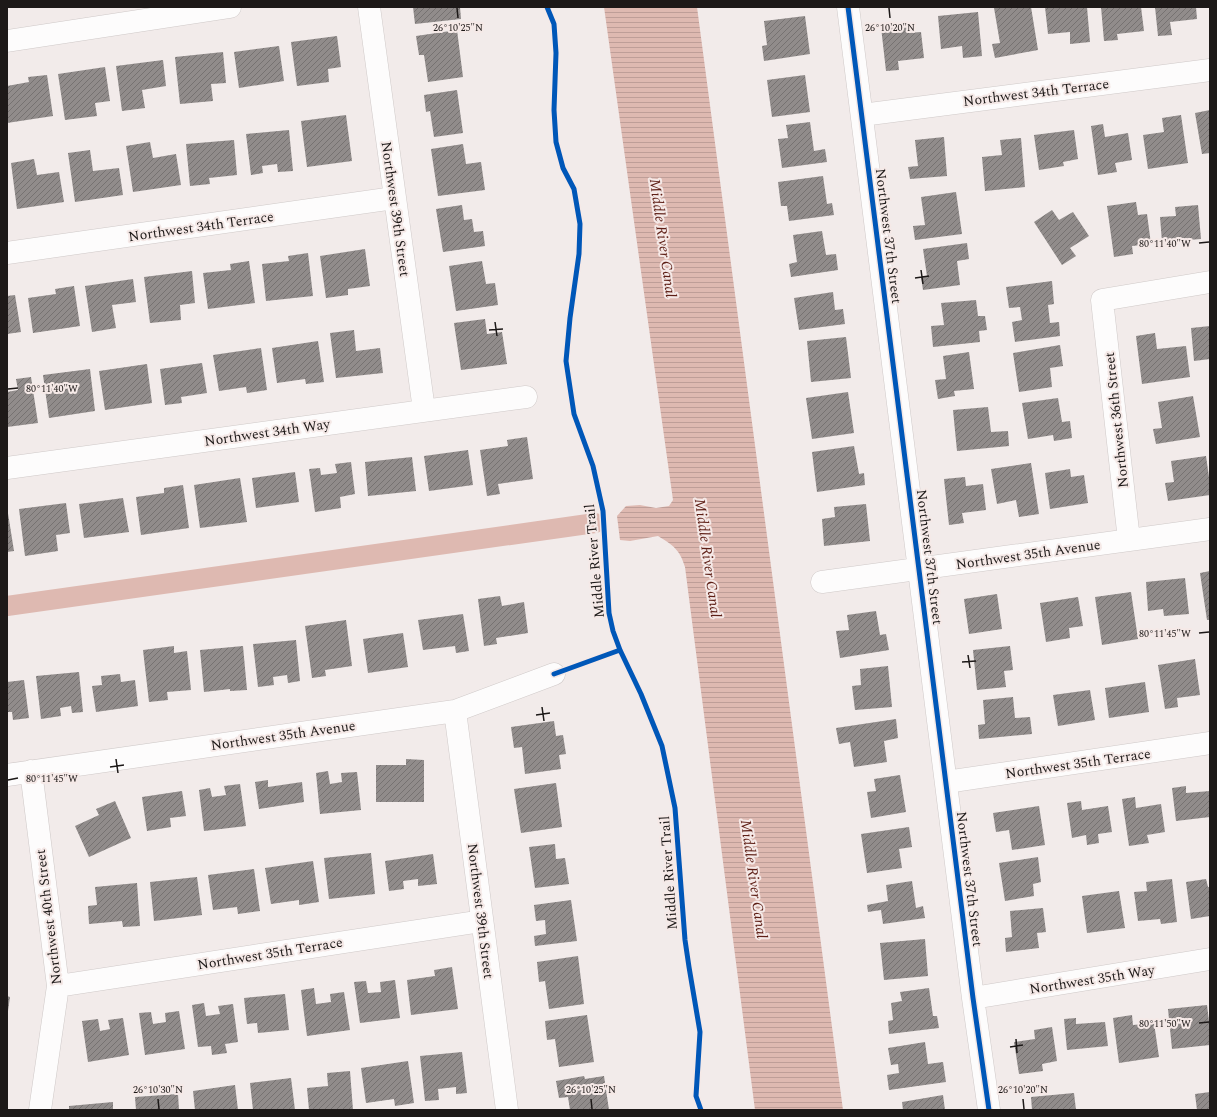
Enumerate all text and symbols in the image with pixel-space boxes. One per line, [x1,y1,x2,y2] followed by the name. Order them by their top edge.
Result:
[433,20,483,36] text: 26°10'25"N
[865,20,915,36] text: 26°10'20"N
[962,73,1110,112] street label: Northwest 34th Terrace
[376,140,415,278] street label: Northwest 39th Street
[870,167,907,305] street label: Northwest 37th Street
[643,177,682,299] water label: Middle River Canal
[127,206,275,247] street label: Northwest 34th Terrace
[1139,236,1191,252] text: 80°11'40"W
[1099,351,1134,489] street label: Northwest 36th Street
[26,381,78,397] text: 80°11'40"W
[203,413,332,452] street label: Northwest 34th Way
[911,488,948,626] street label: Northwest 37th Street
[688,497,727,619] water label: Middle River Canal
[579,503,610,619] street label: Middle River Trail
[954,534,1102,575] street label: Northwest 35th Avenue
[1139,626,1191,642] text: 80°11'45"W
[209,715,357,756] street label: Northwest 35th Avenue
[1004,743,1152,784] street label: Northwest 35th Terrace
[26,771,78,787] text: 80°11'45"W
[951,810,988,948] street label: Northwest 37th Street
[654,815,683,931] street label: Middle River Trail
[734,818,773,940] water label: Middle River Canal
[462,842,499,980] street label: Northwest 39th Street
[30,848,67,986] street label: Northwest 40th Street
[196,932,344,975] street label: Northwest 35th Terrace
[1028,959,1157,1000] street label: Northwest 35th Way
[1139,1016,1191,1032] text: 80°11'50"W
[133,1082,183,1098] text: 26°10'30"N
[566,1082,616,1098] text: 26°10'25"N
[998,1082,1048,1098] text: 26°10'20"N

